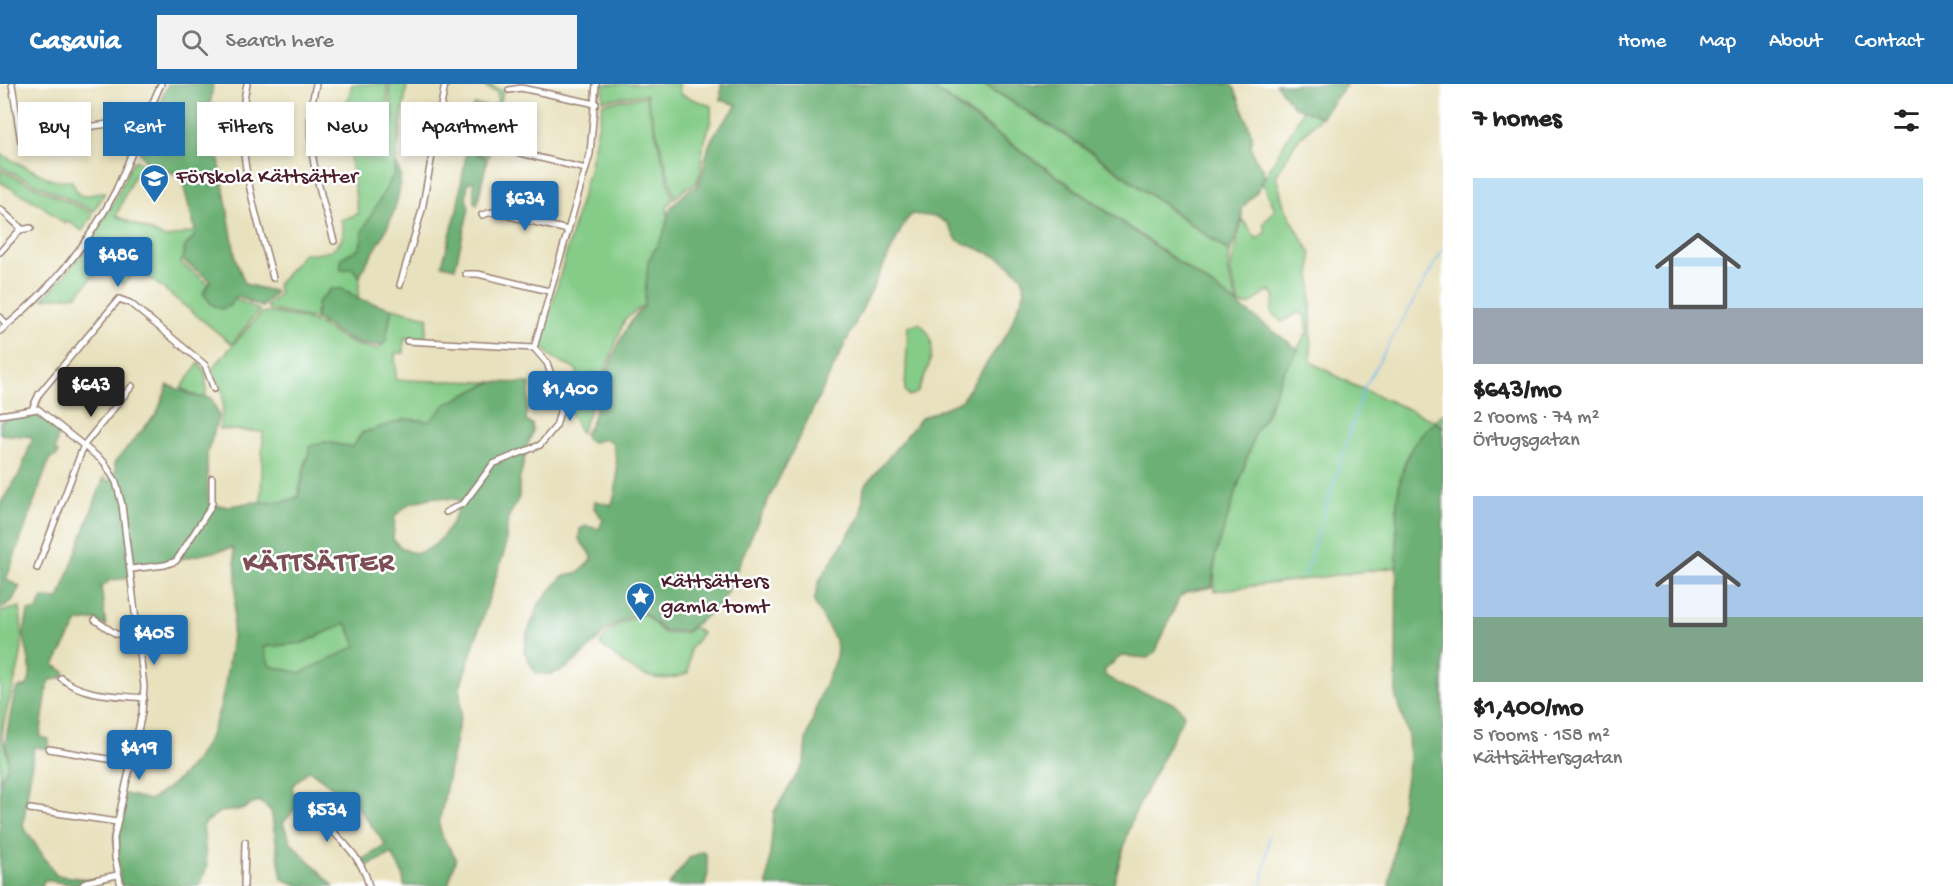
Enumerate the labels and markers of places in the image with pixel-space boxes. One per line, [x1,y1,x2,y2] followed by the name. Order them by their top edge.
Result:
[139,162,171,204] school or university icon: Förskola Kättsätter
[175,165,360,191] place label: Förskola Kättsätter
[489,181,561,232] pin: $634
[82,237,154,288] pin: $486
[55,367,127,418] pin: $643
[521,371,619,422] pin: $1,400
[661,570,771,621] place label: Kättsätters gamla tomt
[624,580,656,622] place icon: Kättsätters gamla tomt
[118,615,190,666] pin: $405
[103,730,175,781] pin: $419
[291,792,363,843] pin: $534

